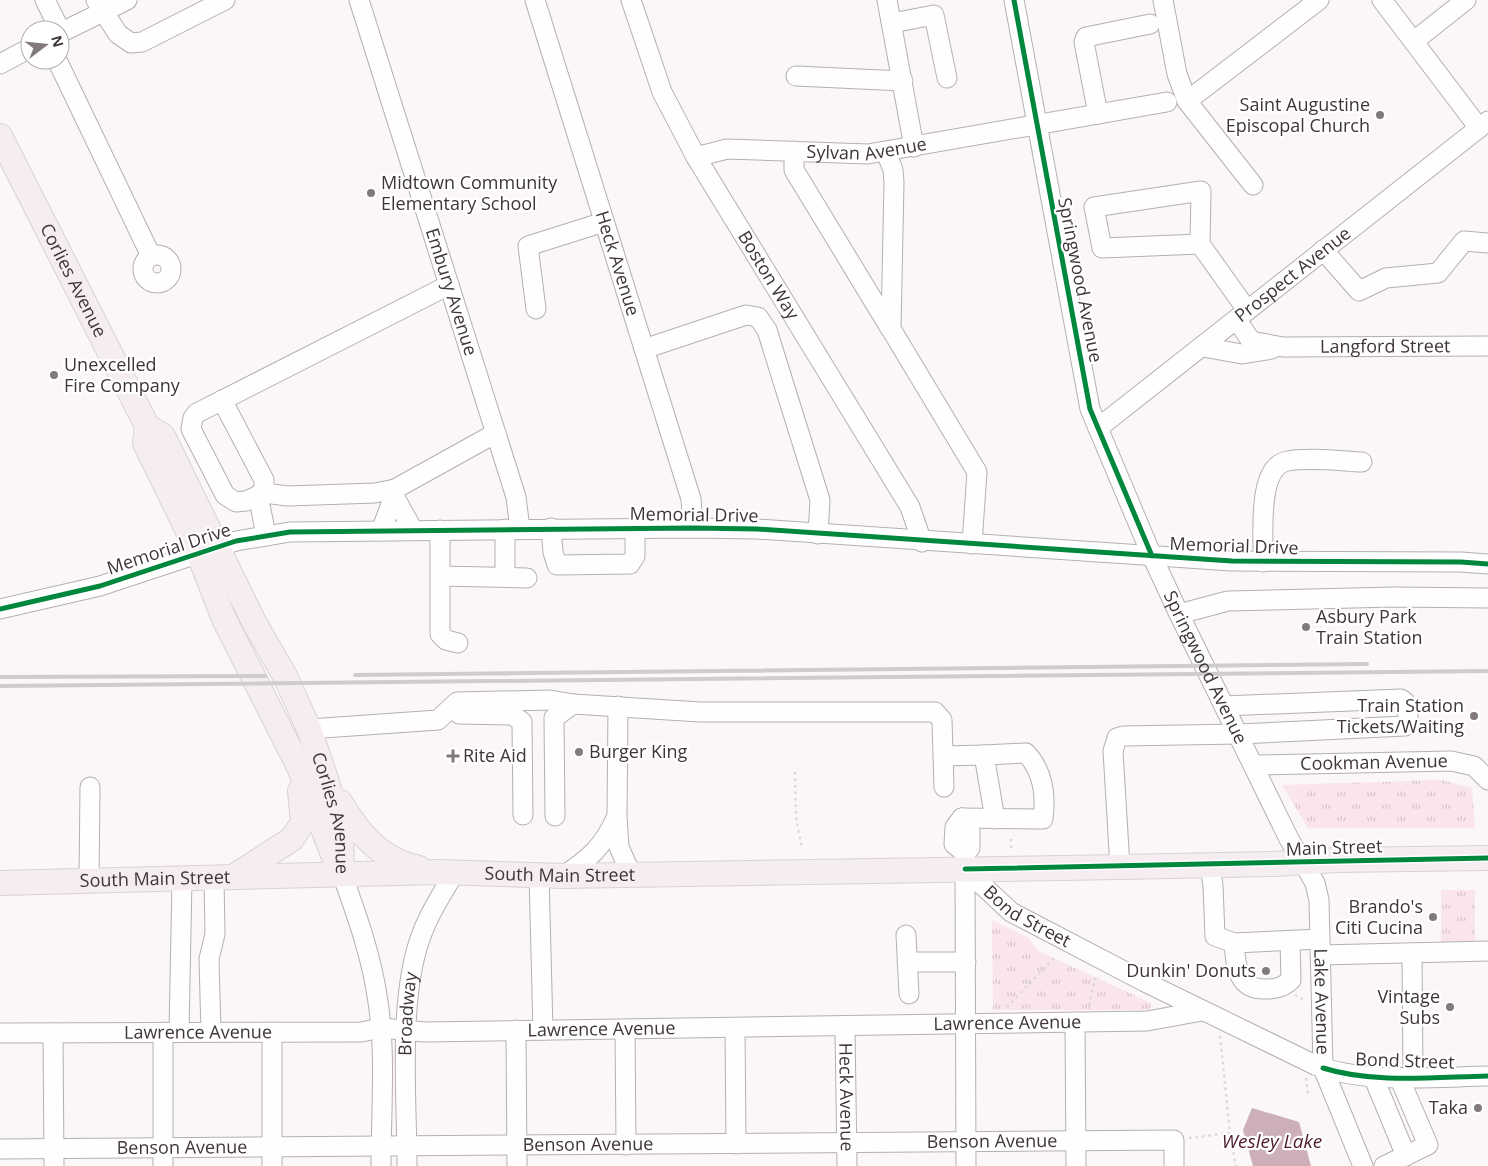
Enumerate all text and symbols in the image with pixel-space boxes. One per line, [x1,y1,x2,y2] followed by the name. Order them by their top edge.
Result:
[20,20,70,70] north arrow
[47,33,69,49] text: N
[1226,92,1370,137] place label: Saint Augustine Episcopal Church
[1374,109,1386,121] marker: Saint Augustine Episcopal Church
[806,131,928,165] street label: Sylvan Avenue
[381,170,558,215] place label: Midtown Community Elementary School
[365,187,377,199] marker: Midtown Community Elementary School
[1053,195,1109,364] street label: Springwood Avenue
[591,208,646,319] street label: Heck Avenue
[35,219,113,341] street label: Corlies Avenue
[1229,221,1355,327] street label: Prospect Avenue
[421,225,484,358] street label: Embury Avenue
[733,226,806,324] street label: Boston Way
[1320,333,1451,358] street label: Langford Street
[64,352,181,397] place label: Unexcelled Fire Company
[48,369,60,381] marker: Unexcelled Fire Company
[629,501,759,527] street label: Memorial Drive
[104,517,234,579] street label: Memorial Drive
[1169,531,1299,559] street label: Memorial Drive
[1159,586,1254,748] street label: Springwood Avenue
[1316,604,1423,649] place label: Asbury Park Train Station
[1300,621,1312,633] marker: Asbury Park Train Station
[1337,693,1464,738] place label: Train Station Tickets/Waiting
[1468,710,1480,722] marker: Train Station Tickets/Waiting
[589,739,688,763] place label: Burger King
[463,743,527,767] place label: Rite Aid
[573,746,585,758] marker: Burger King
[1300,748,1448,775] street label: Cookman Avenue
[307,749,355,874] street label: Corlies Avenue
[447,750,459,762] marker: Rite Aid
[1285,833,1383,861] street label: Main Street
[484,861,635,887] street label: South Main Street
[79,864,231,892] street label: South Main Street
[979,879,1075,952] street label: Bond Street
[1335,894,1423,939] place label: Brando's Citi Cucina
[1427,911,1439,923] marker: Brando's Citi Cucina
[1309,948,1336,1055] street label: Lake Avenue
[1126,958,1256,982] place label: Dunkin' Donuts
[1260,965,1272,977] marker: Dunkin' Donuts
[392,969,422,1056] street label: Broadway
[1377,984,1440,1029] place label: Vintage Subs
[1444,1001,1456,1013] marker: Vintage Subs
[933,1009,1082,1035] street label: Lawrence Avenue
[527,1015,676,1041] street label: Lawrence Avenue
[124,1019,272,1044] street label: Lawrence Avenue
[834,1042,860,1152] street label: Heck Avenue
[1355,1046,1455,1074] street label: Bond Street
[1429,1095,1468,1119] place label: Taka
[1472,1102,1484,1114] marker: Taka
[927,1128,1057,1153] street label: Benson Avenue
[1222,1128,1322,1154] water label: Wesley Lake
[523,1131,653,1156] street label: Benson Avenue
[117,1134,247,1159] street label: Benson Avenue

